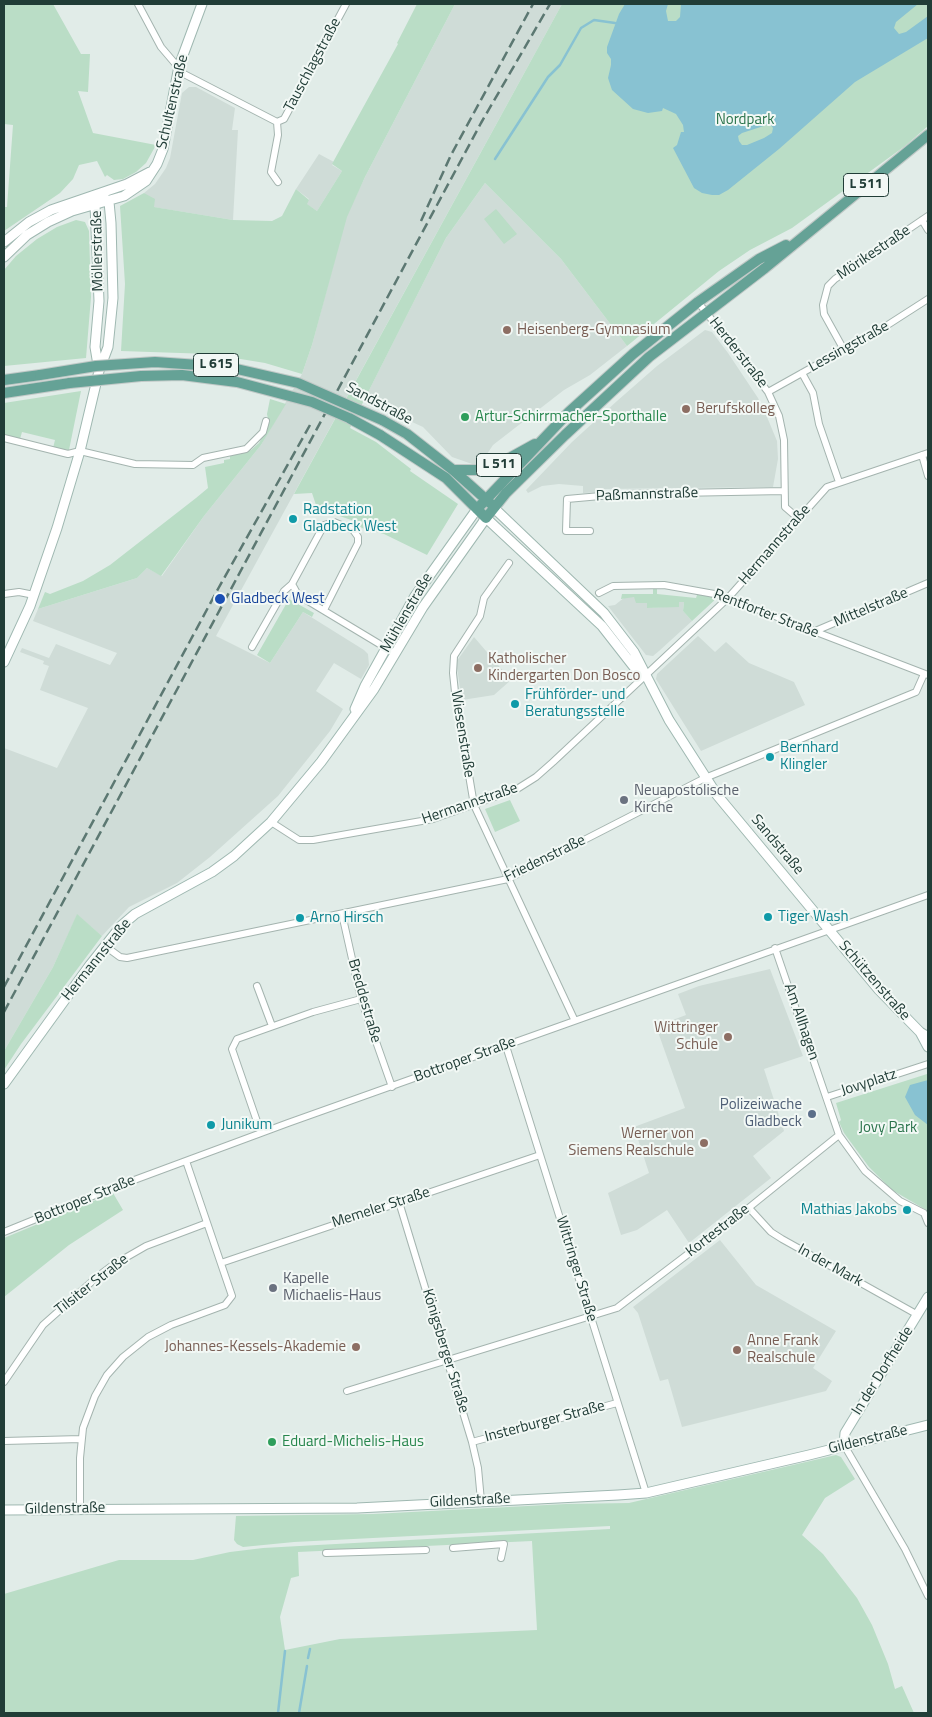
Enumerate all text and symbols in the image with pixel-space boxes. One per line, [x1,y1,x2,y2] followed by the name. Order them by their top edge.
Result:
[281,15,345,115] street label: Tauschlagstraße
[153,53,193,151] street label: Schultenstraße
[716,111,774,129] park label: Nordpark
[844,174,888,196] road number: L 511
[88,210,108,292] street label: Möllerstraße
[834,222,914,284] street label: Mörikestraße
[705,314,771,392] street label: Herderstraße
[806,318,892,376] street label: Lessingstraße
[517,321,670,339] place label: Heisenberg-Gymnasium
[501,324,513,336] marker: Heisenberg-Gymnasium
[194,354,238,376] road number: L 615
[343,379,415,429] street label: Sandstraße
[696,400,775,418] place label: Berufskolleg
[680,403,692,415] marker: Berufskolleg
[475,408,667,426] place label: Artur-Schirrmacher-Sporthalle
[459,411,471,423] marker: Artur-Schirrmacher-Sporthalle
[476,454,522,476] road number: L 511
[596,484,698,506] street label: Paßmannstraße
[303,501,396,536] place label: Radstation Gladbeck West
[735,501,815,589] street label: Hermannstraße
[287,513,299,525] marker: Radstation Gladbeck West
[377,570,437,656] street label: Mühlenstraße
[831,584,911,632] street label: Mittelstraße
[711,586,821,642] street label: Rentforter Straße
[231,590,324,608] place label: Gladbeck West
[213,592,227,606] marker: Gladbeck West
[488,650,641,685] place label: Katholischer Kindergarten Don Bosco
[472,662,484,674] marker: Katholischer Kindergarten Don Bosco
[525,686,625,721] place label: Frühförder- und Beratungsstelle
[446,689,478,779] street label: Wiesenstraße
[509,698,521,710] marker: Frühförder- und Beratungsstelle
[780,739,839,774] place label: Bernhard Klingler
[764,751,776,763] marker: Bernhard Klingler
[420,779,520,829] street label: Hermannstraße
[634,782,739,817] place label: Neuapostolische Kirche
[618,794,630,806] marker: Neuapostolische Kirche
[747,811,807,879] street label: Sandstraße
[501,832,589,886] street label: Friedenstraße
[778,908,849,926] place label: Tiger Wash
[310,909,384,927] place label: Arno Hirsch
[762,911,774,923] marker: Tiger Wash
[294,912,306,924] marker: Arno Hirsch
[59,915,135,1005] street label: Hermannstraße
[835,938,913,1024] street label: Schützenstraße
[343,957,385,1045] street label: Breddestraße
[780,981,822,1063] street label: Am Allhagen
[654,1019,718,1054] place label: Wittringer Schule
[722,1031,734,1043] marker: Wittringer Schule
[412,1033,518,1087] street label: Bottroper Straße
[839,1066,899,1100] street label: Jovyplatz
[720,1096,802,1131] place label: Polizeiwache Gladbeck
[806,1108,818,1120] marker: Polizeiwache Gladbeck
[221,1116,272,1134] place label: Junikum
[205,1119,217,1131] marker: Junikum
[859,1119,917,1137] park label: Jovy Park
[568,1125,694,1160] place label: Werner von Siemens Realschule
[698,1137,710,1149] marker: Werner von Siemens Realschule
[32,1172,138,1228] street label: Bottroper Straße
[330,1184,432,1232] street label: Memeler Straße
[683,1201,753,1261] street label: Kortestraße
[801,1201,897,1219] place label: Mathias Jakobs
[901,1204,913,1216] marker: Mathias Jakobs
[551,1214,601,1324] street label: Wittringer Straße
[794,1241,866,1291] street label: In der Mark
[52,1251,132,1319] street label: Tilsiter Straße
[283,1270,381,1305] place label: Kapelle Michaelis-Haus
[267,1282,279,1294] marker: Kapelle Michaelis-Haus
[418,1287,472,1415] street label: Königsberger Straße
[849,1323,917,1419] street label: In der Dorfheide
[747,1332,818,1367] place label: Anne Frank Realschule
[165,1338,346,1356] place label: Johannes-Kessels-Akademie
[350,1341,362,1353] marker: Johannes-Kessels-Akademie
[731,1344,743,1356] marker: Anne Frank Realschule
[483,1397,607,1447] street label: Insterburger Straße
[827,1422,909,1458] street label: Gildenstraße
[282,1433,424,1451] place label: Eduard-Michelis-Haus
[266,1436,278,1448] marker: Eduard-Michelis-Haus
[429,1490,511,1512] street label: Gildenstraße
[25,1499,105,1519] street label: Gildenstraße

